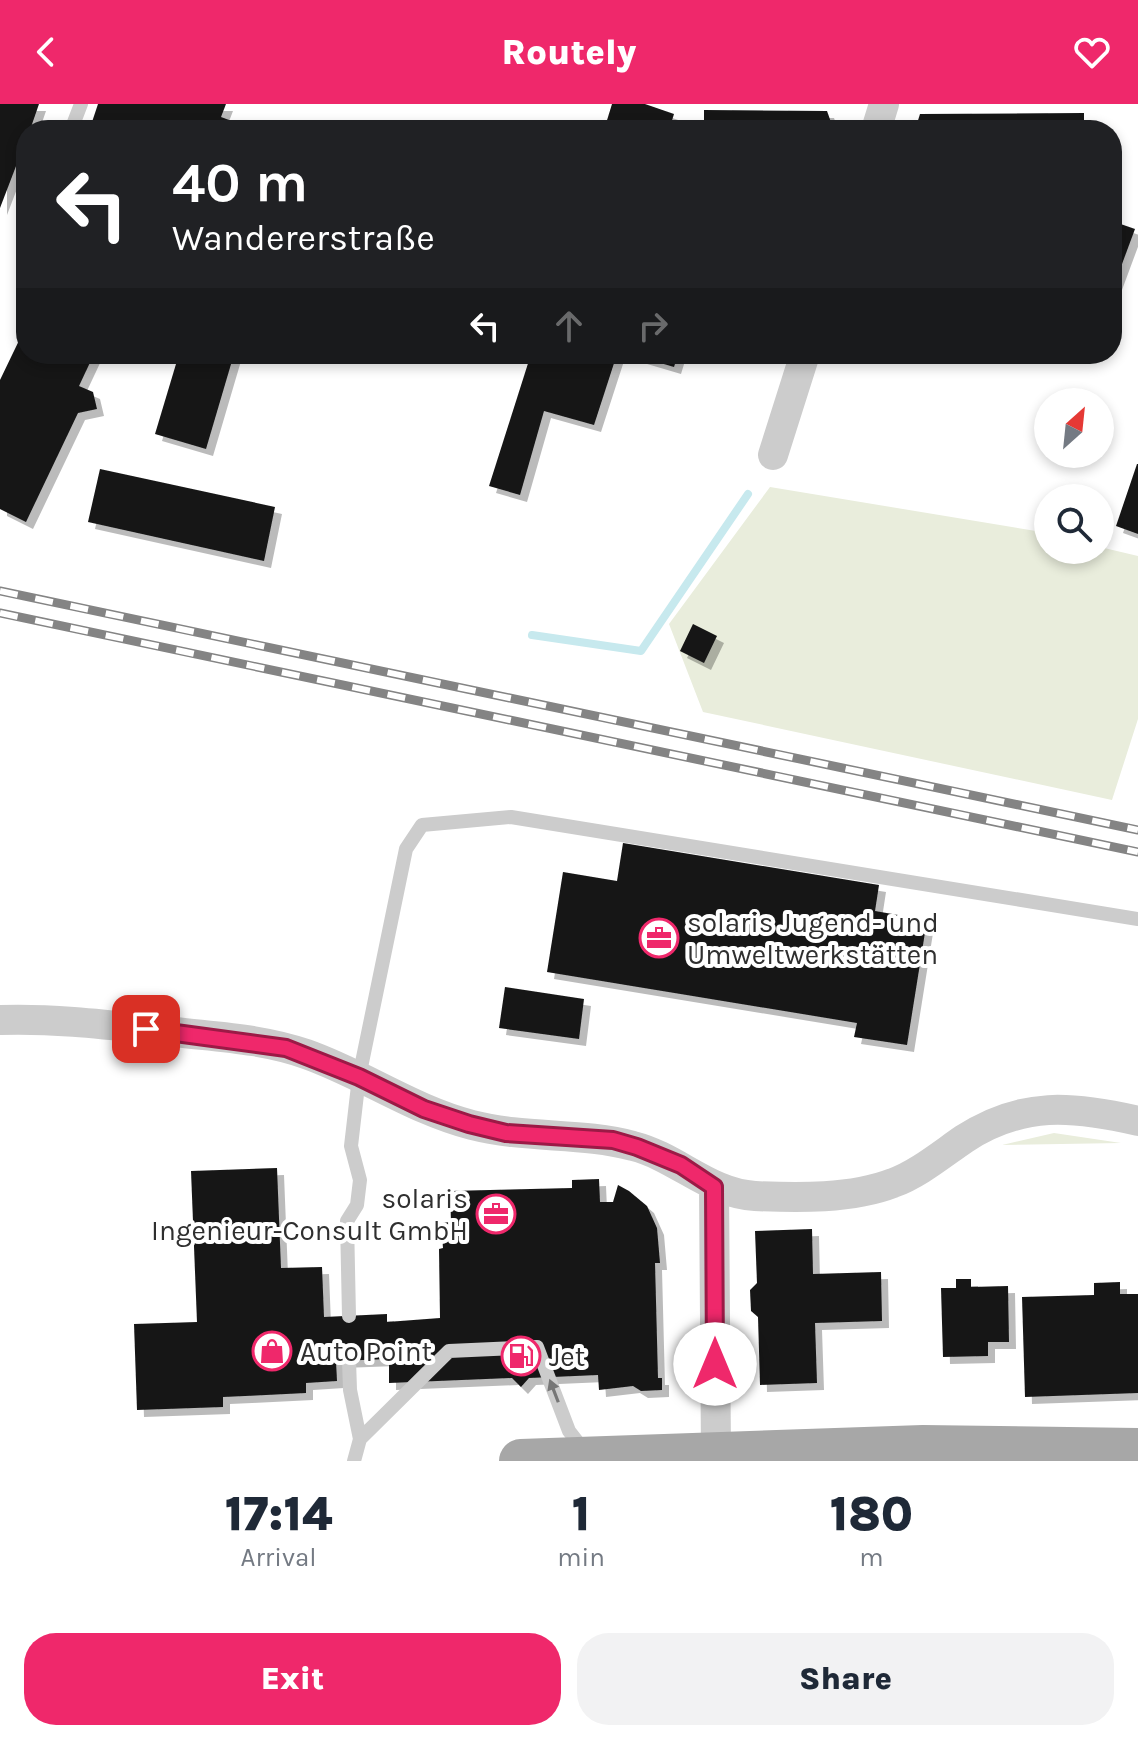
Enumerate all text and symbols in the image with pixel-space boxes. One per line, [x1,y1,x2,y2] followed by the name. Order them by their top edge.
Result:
[24,30,68,74] icon: back
[1070,30,1114,74] icon: heart
[502,31,636,73] text: Routely
[172,150,308,215] text: 40 m
[40,152,144,256] icon: left
[172,217,435,259] text: Wandererstraße
[463,304,507,348] icon: left
[547,304,591,348] icon: ahead
[631,304,675,348] icon: right
[1034,388,1114,468] north arrow
[1034,388,1114,564] map controls
[1034,484,1114,564] button: search
[687,906,939,971] place label: solaris Jugend- und Umweltwerkstätten
[638,917,680,959] office icon: solaris Jugend- und Umweltwerkstätten
[112,995,180,1063] pin
[124,1007,168,1051] icon: arrive
[151,1182,468,1247] place label: solaris Ingenieur-Consult GmbH
[475,1193,517,1235] office icon: solaris Ingenieur-Consult GmbH
[673,1322,757,1406] position arrow
[251,1330,293,1372] shop icon: Auto Point
[300,1335,432,1368] place label: Auto Point
[500,1335,542,1377] fuel station icon: Jet
[549,1340,585,1373] place label: Jet
[547,1379,559,1403] one-way arrow
[225,1486,332,1542] text: 17:14
[572,1486,590,1542] text: 1
[830,1486,913,1542] text: 180
[240,1542,317,1573] text: Arrival
[557,1542,605,1573] text: min
[859,1542,884,1573] text: m
[24,1633,561,1725] button: Exit
[577,1633,1114,1725] button: Share

